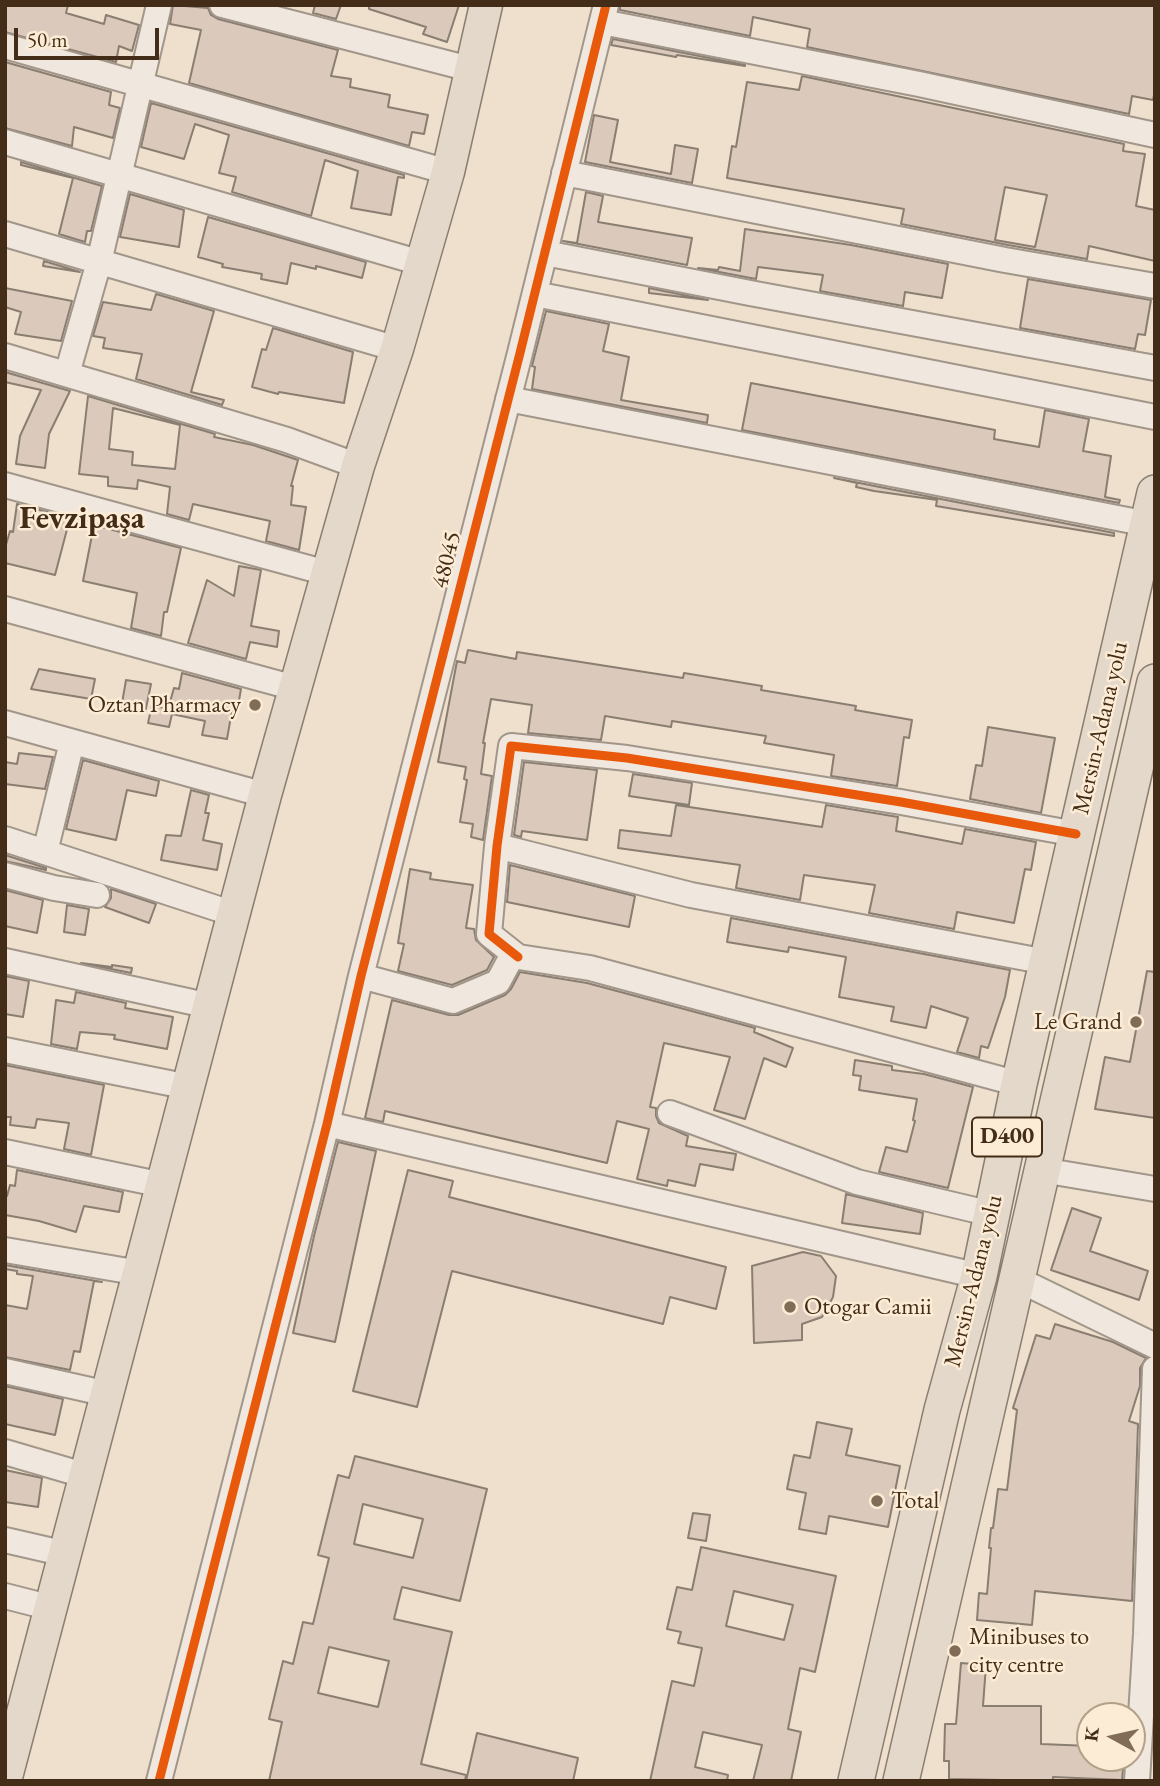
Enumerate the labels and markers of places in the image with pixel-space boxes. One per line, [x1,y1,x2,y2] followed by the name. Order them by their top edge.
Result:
[88,691,241,719] place label: Oztan Pharmacy
[247,697,263,713] marker: Oztan Pharmacy
[1034,1008,1122,1036] place label: Le Grand
[1128,1014,1144,1030] marker: Le Grand
[804,1293,932,1321] place label: Otogar Camii
[782,1299,798,1315] marker: Otogar Camii
[891,1487,939,1515] place label: Total
[869,1493,885,1509] marker: Total
[969,1623,1089,1679] place label: Minibuses to city centre
[947,1643,963,1659] marker: Minibuses to city centre

